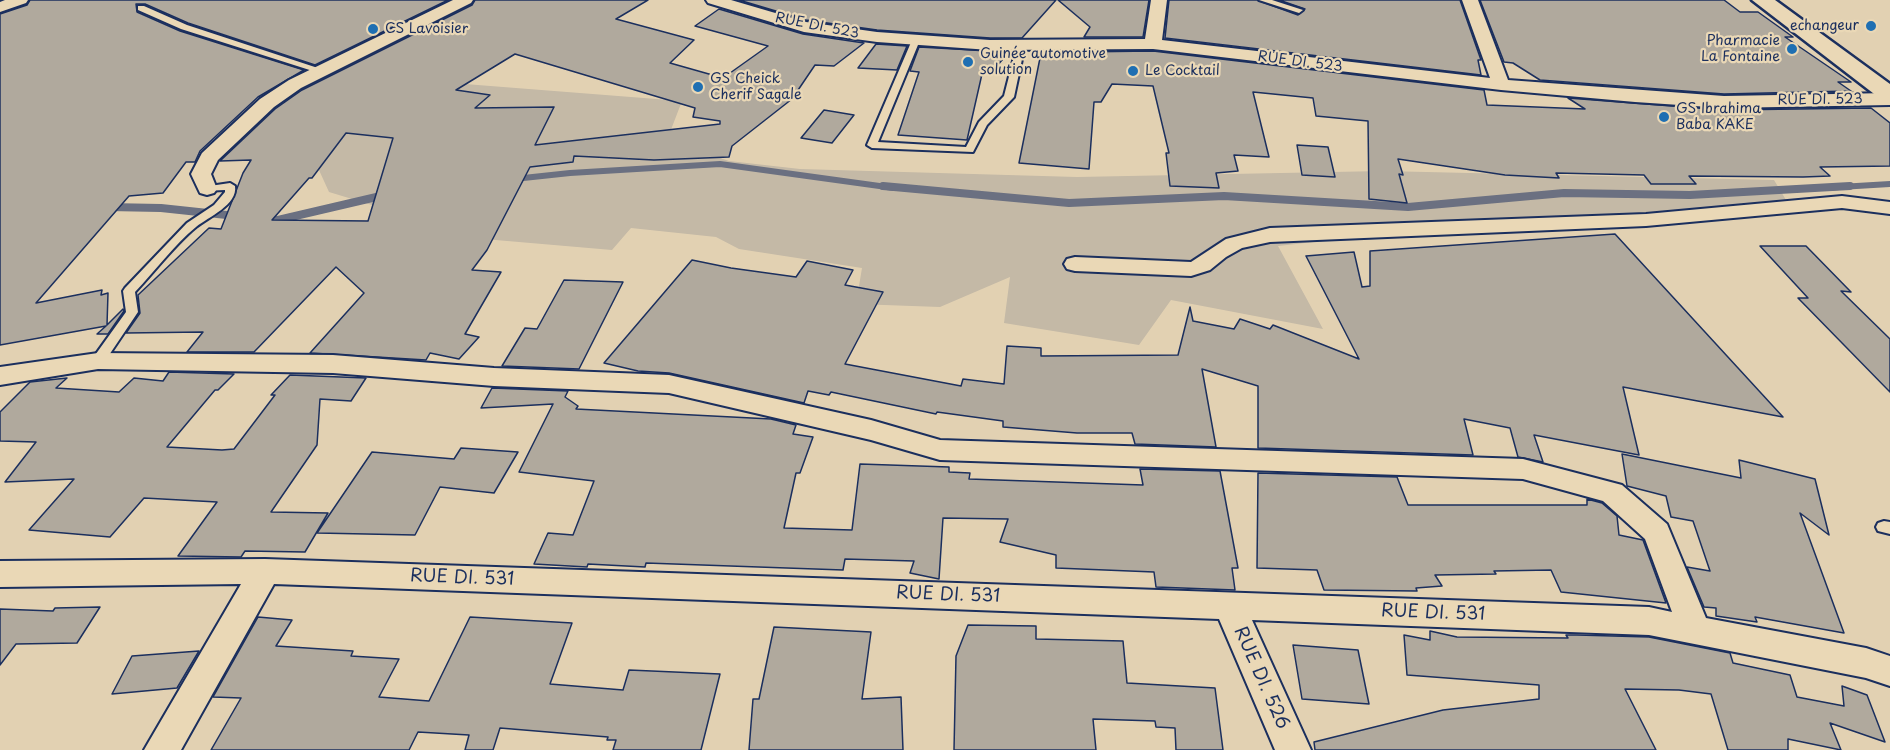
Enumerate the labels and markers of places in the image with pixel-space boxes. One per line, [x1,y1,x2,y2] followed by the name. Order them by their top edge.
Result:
[1790,18,1859,34] place label: echangeur
[1864,19,1878,33] marker: echangeur
[385,21,468,37] place label: CS Lavoisier
[366,22,380,36] marker: CS Lavoisier
[1701,33,1780,66] place label: Pharmacie La Fontaine
[1785,42,1799,56] marker: Pharmacie La Fontaine
[980,46,1106,78] place label: Guinée automotive solution
[961,55,975,69] marker: Guinée automotive solution
[1145,63,1220,79] place label: Le Cocktail
[1126,64,1140,78] marker: Le Cocktail
[710,71,802,104] place label: GS Cheick Cherif Sagale
[691,80,705,94] marker: GS Cheick Cherif Sagale
[1676,101,1761,134] place label: GS Ibrahima Baba KAKE
[1657,110,1671,124] marker: GS Ibrahima Baba KAKE

